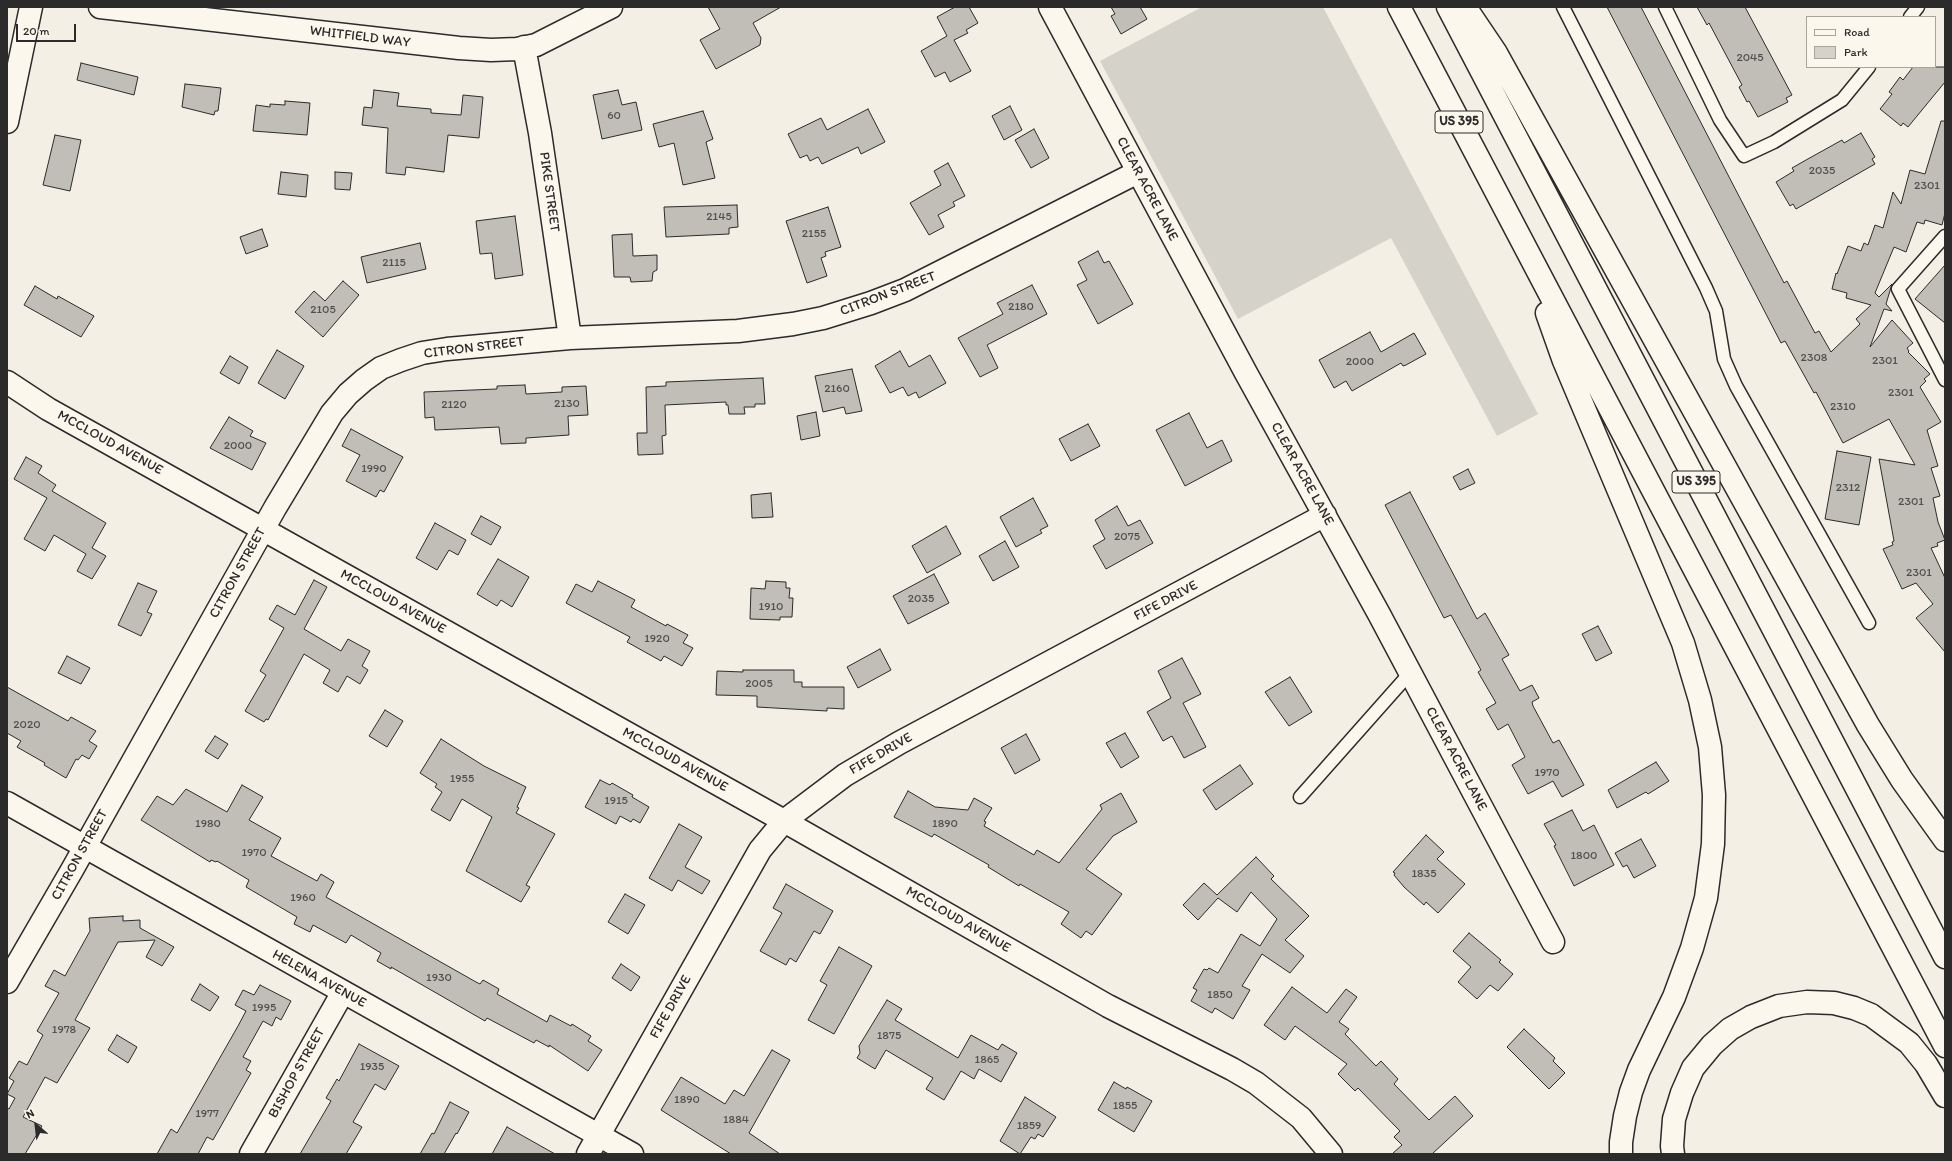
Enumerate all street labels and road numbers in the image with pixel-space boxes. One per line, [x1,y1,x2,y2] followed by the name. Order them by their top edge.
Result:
[309,22,411,52] street label: WHITFIELD WAY
[1435,111,1483,133] road number: US 395
[1113,134,1181,244] street label: CLEAR ACRE LANE
[535,151,563,233] street label: PIKE STREET
[838,268,938,320] street label: CITRON STREET
[423,333,525,363] street label: CITRON STREET
[54,407,166,479] street label: MCCLOUD AVENUE
[1267,419,1337,529] street label: CLEAR ACRE LANE
[1672,471,1720,493] road number: US 395
[206,525,270,621] street label: CITRON STREET
[337,566,449,638] street label: MCCLOUD AVENUE
[1131,577,1201,625] street label: FIFE DRIVE
[1422,704,1490,814] street label: CLEAR ACRE LANE
[619,724,731,796] street label: MCCLOUD AVENUE
[847,729,915,779] street label: FIFE DRIVE
[48,807,112,903] street label: CITRON STREET
[903,883,1013,957] street label: MCCLOUD AVENUE
[269,946,369,1012] street label: HELENA AVENUE
[647,972,695,1042] street label: FIFE DRIVE
[265,1025,329,1121] street label: BISHOP STREET

